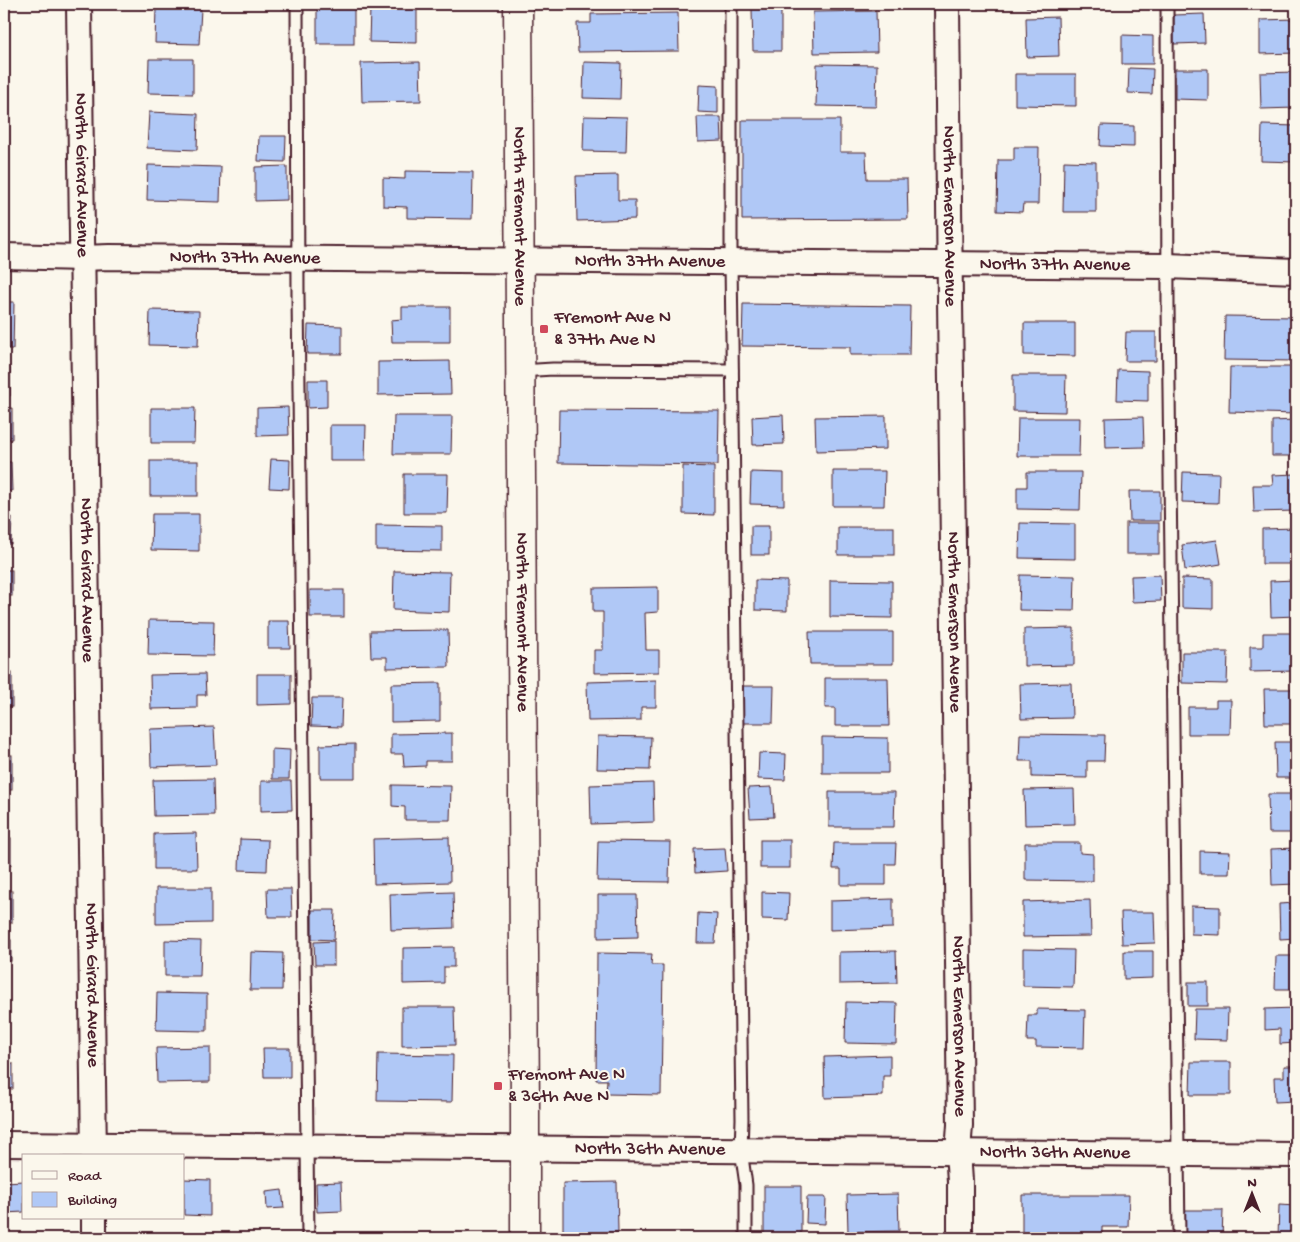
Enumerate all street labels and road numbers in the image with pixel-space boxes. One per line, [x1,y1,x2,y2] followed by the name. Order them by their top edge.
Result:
[69,93,94,258] street label: North Girard Avenue
[937,125,962,307] street label: North Emerson Avenue
[507,126,531,306] street label: North Fremont Avenue
[169,246,321,270] street label: North 37th Avenue
[574,249,726,274] street label: North 37th Avenue
[979,253,1131,277] street label: North 37th Avenue
[74,498,99,663] street label: North Girard Avenue
[941,531,967,713] street label: North Emerson Avenue
[510,532,534,712] street label: North Fremont Avenue
[79,903,104,1067] street label: North Girard Avenue
[946,935,971,1117] street label: North Emerson Avenue
[575,1137,726,1162] street label: North 36th Avenue
[980,1141,1131,1165] street label: North 36th Avenue

